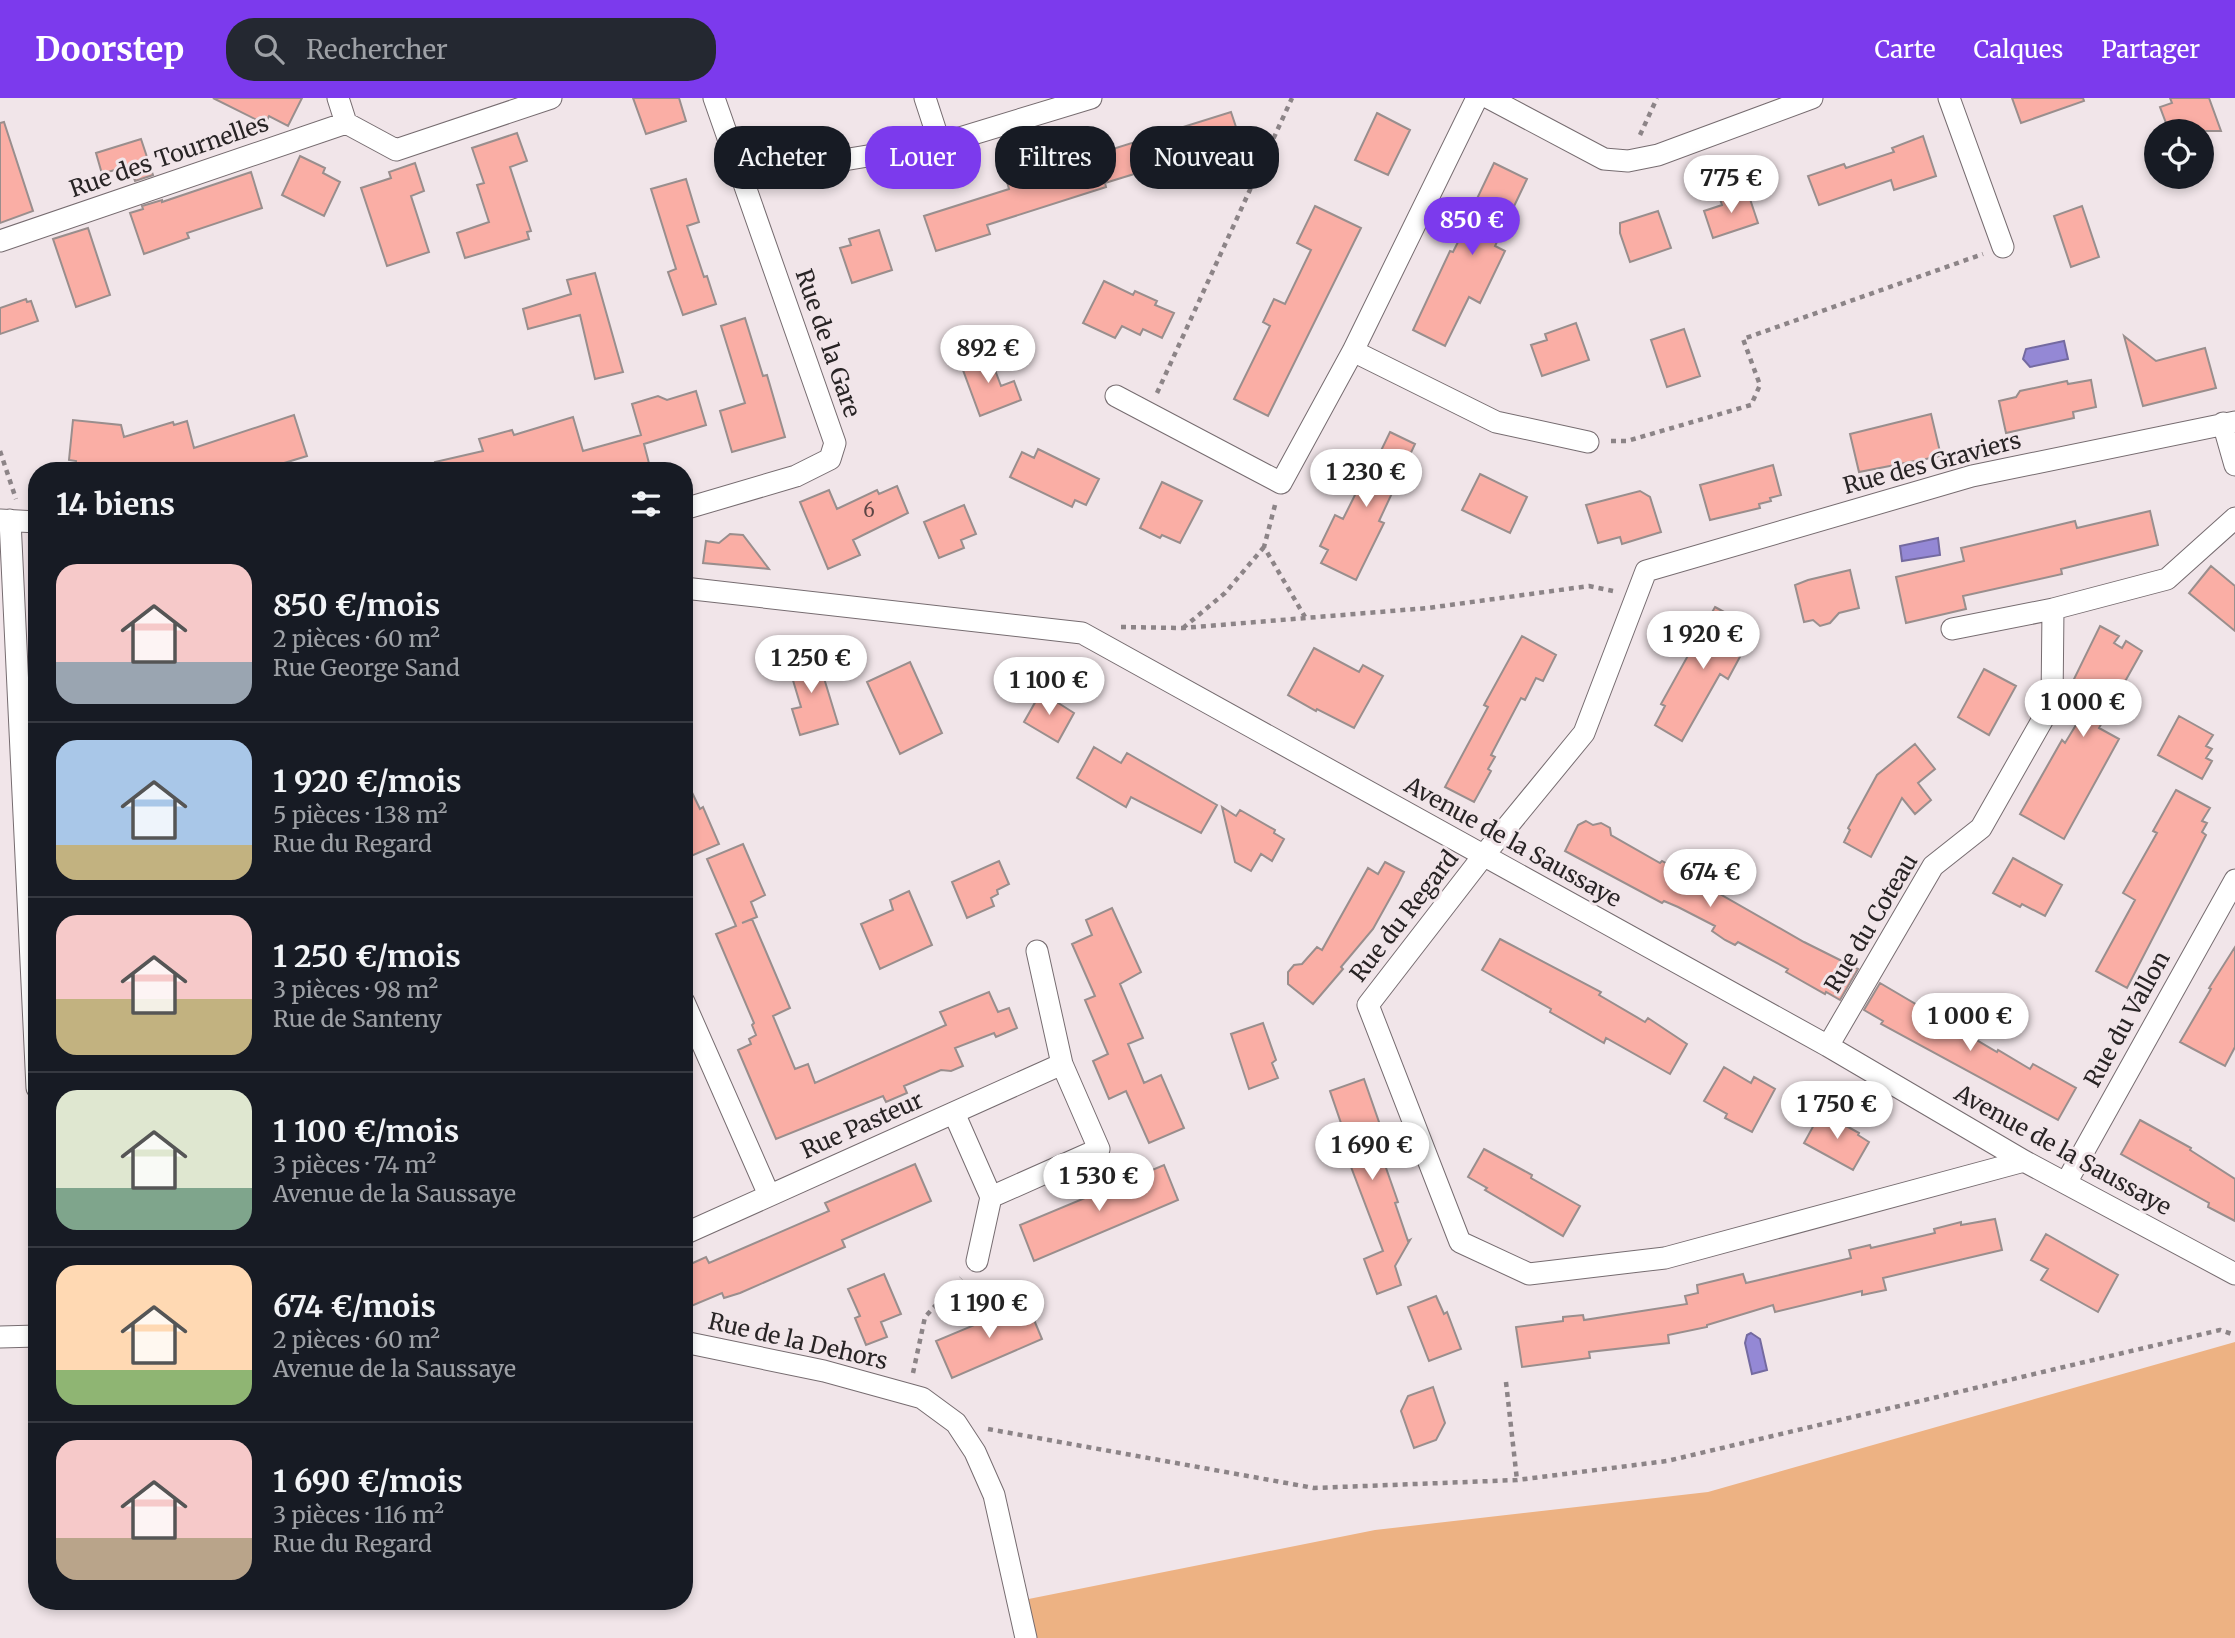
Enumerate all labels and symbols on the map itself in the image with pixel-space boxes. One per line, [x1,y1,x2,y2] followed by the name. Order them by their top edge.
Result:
[65,108,272,203] street label: Rue des Tournelles
[1682,156,1780,215] pin: 775 €
[1423,198,1521,257] pin: 850 €
[790,265,867,421] street label: Rue de la Gare
[939,326,1037,385] pin: 892 €
[1840,425,2024,500] street label: Rue des Graviers
[1301,450,1431,509] pin: 1 230 €
[863,498,875,522] house number: 6
[1638,612,1768,671] pin: 1 920 €
[746,636,876,695] pin: 1 250 €
[984,658,1114,717] pin: 1 100 €
[2018,680,2148,739] pin: 1 000 €
[1399,769,1627,913] street label: Avenue de la Saussaye
[1343,844,1464,987] street label: Rue du Regard
[1818,848,1923,997] street label: Rue du Coteau
[1661,850,1759,909] pin: 674 €
[2077,946,2176,1092] street label: Rue du Vallon
[1905,993,2035,1053] pin: 1 000 €
[1949,1077,2177,1221] street label: Avenue de la Saussaye
[1772,1082,1902,1141] pin: 1 750 €
[796,1085,927,1164] street label: Rue Pasteur
[1307,1122,1437,1182] pin: 1 690 €
[1034,1154,1164,1213] pin: 1 530 €
[924,1280,1054,1340] pin: 1 190 €
[706,1306,891,1375] street label: Rue de la Dehors

